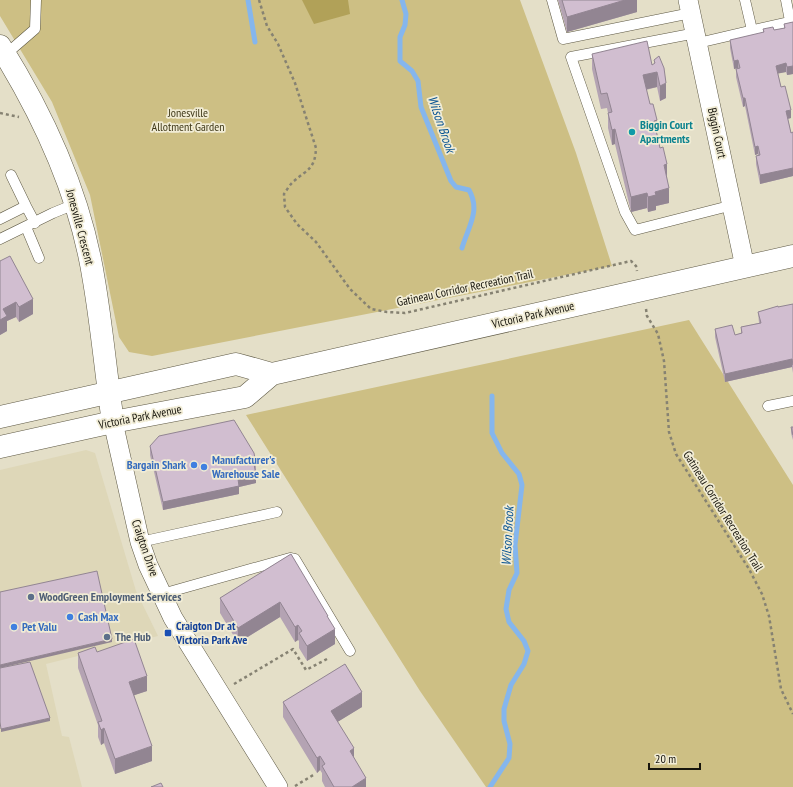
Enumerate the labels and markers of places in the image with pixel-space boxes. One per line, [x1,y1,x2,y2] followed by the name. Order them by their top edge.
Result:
[639,117,693,146] place label: Biggin Court Apartments
[627,127,637,137] marker: Biggin Court Apartments
[211,452,280,481] place label: Manufacturer's Warehouse Sale
[127,457,186,472] place label: Bargain Shark
[189,460,199,470] marker: Bargain Shark
[199,462,209,472] marker: Manufacturer's Warehouse Sale
[38,589,181,604] place label: WoodGreen Employment Services
[26,592,36,602] marker: WoodGreen Employment Services
[78,609,119,624] place label: Cash Max
[65,612,75,622] marker: Cash Max
[175,618,247,647] place label: Craigton Dr at Victoria Park Ave
[22,619,57,634] place label: Pet Valu
[9,622,19,632] marker: Pet Valu
[163,628,173,638] marker: Craigton Dr at Victoria Park Ave
[115,629,151,644] place label: The Hub
[102,632,112,642] marker: The Hub

